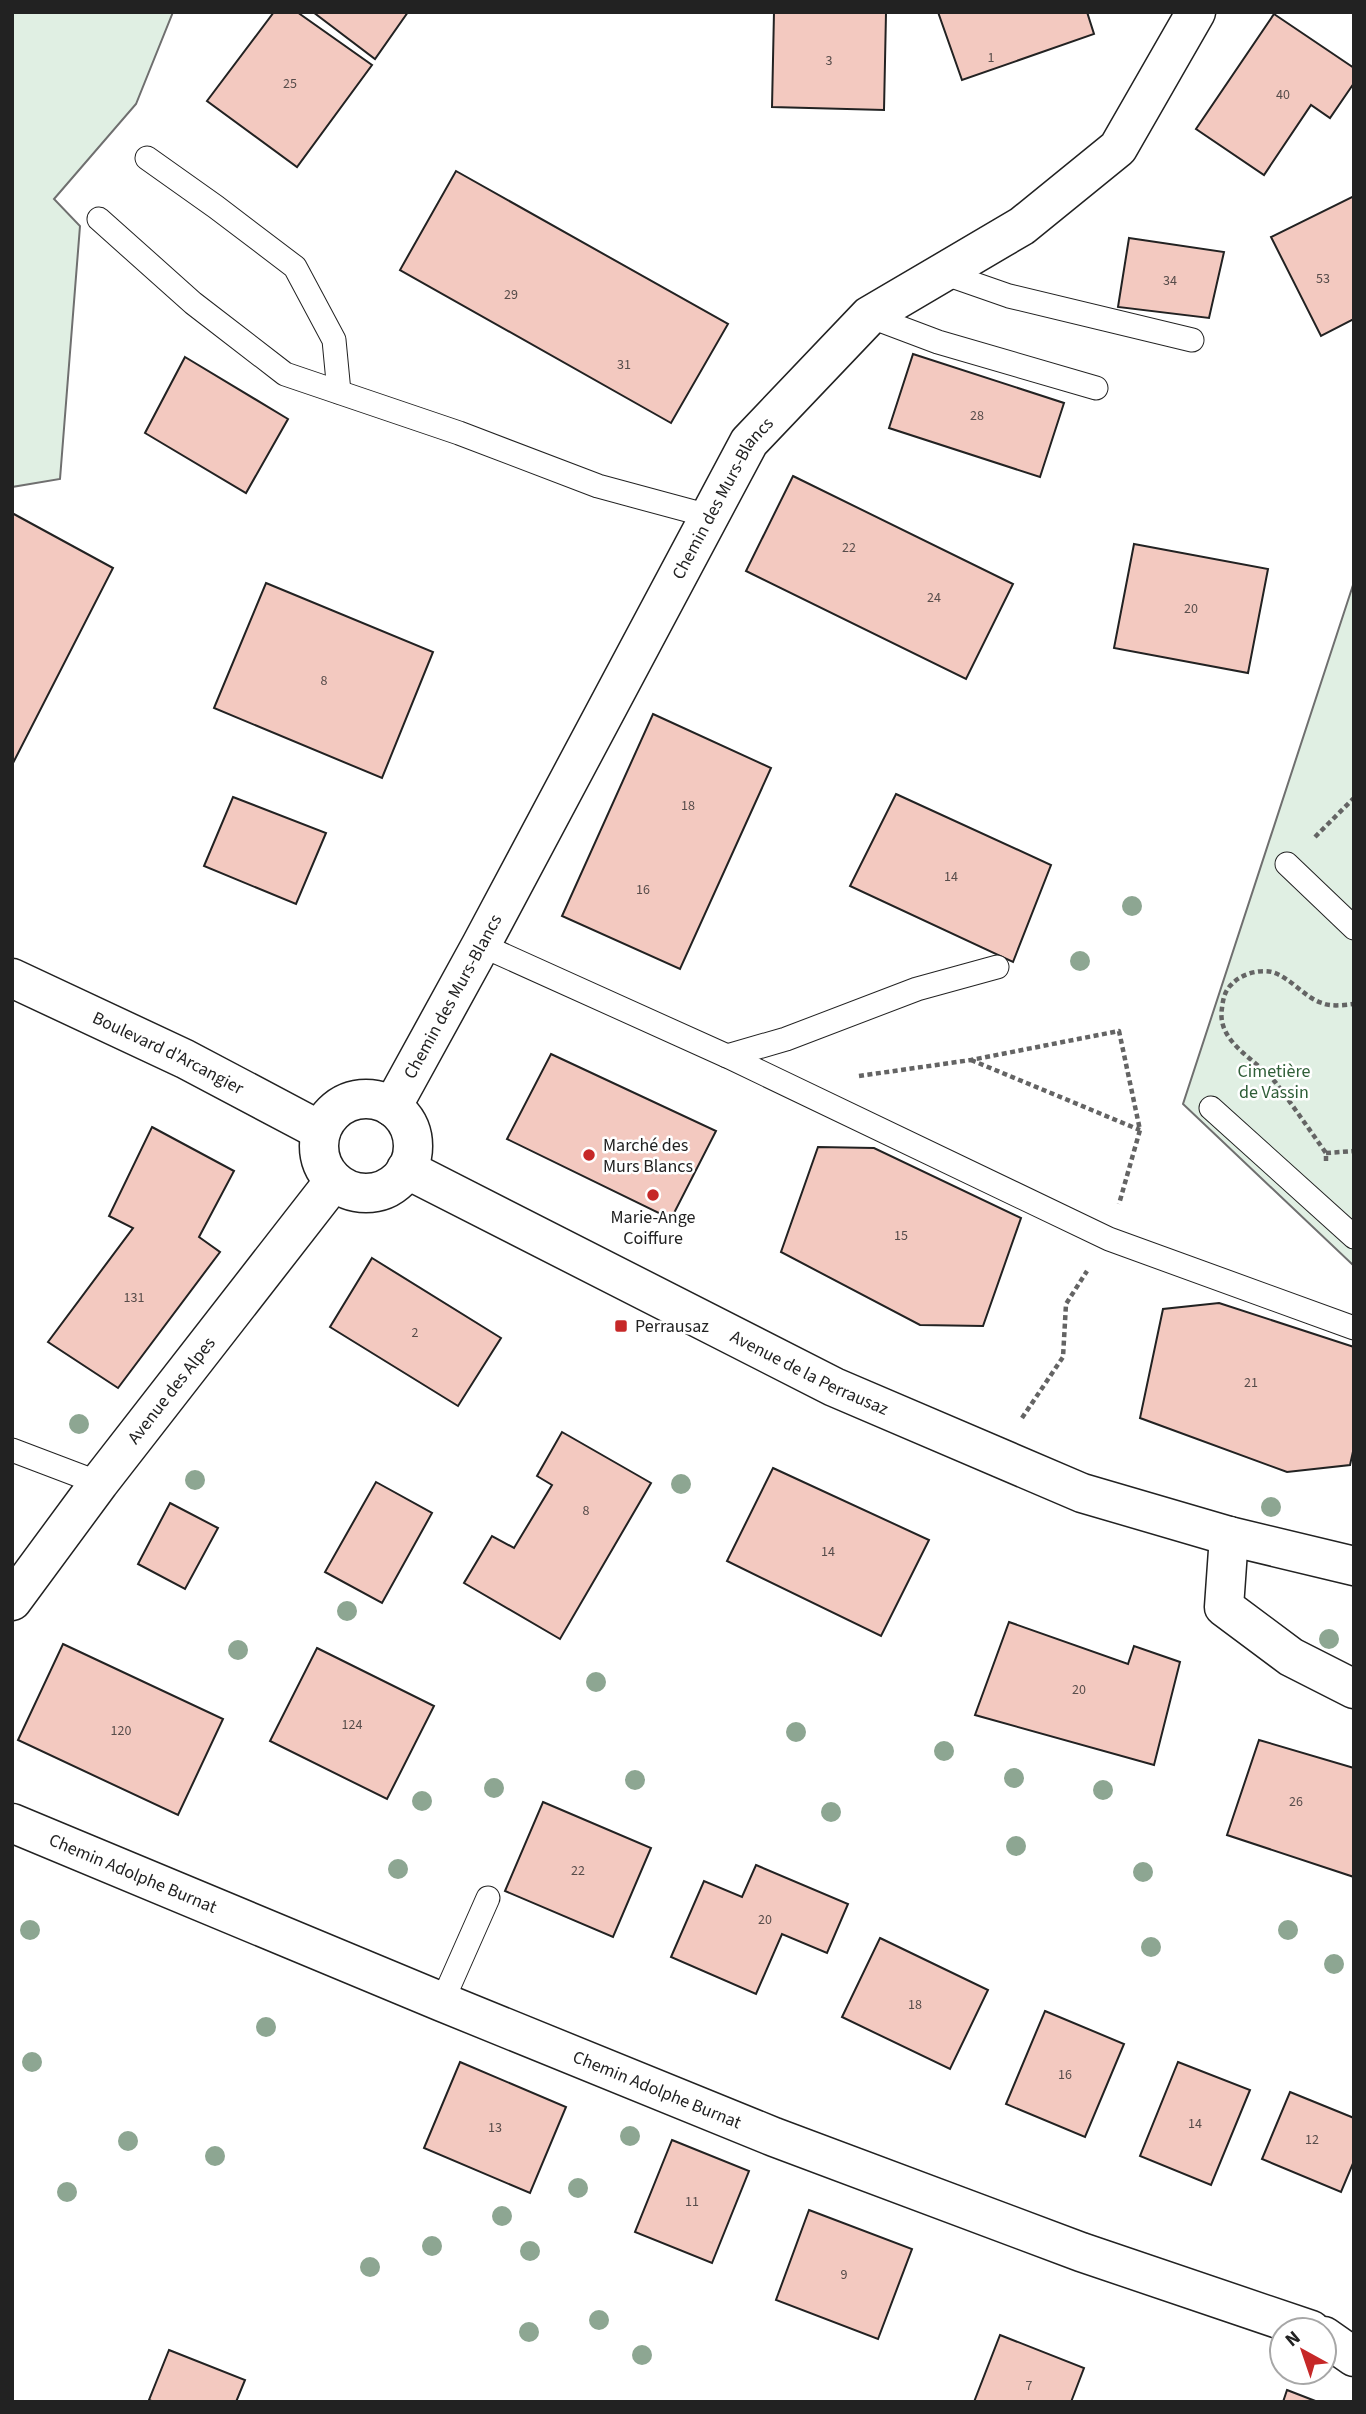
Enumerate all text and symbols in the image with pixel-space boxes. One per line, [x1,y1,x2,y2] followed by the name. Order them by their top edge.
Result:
[988,48,995,68] house number: 1
[826,51,833,71] house number: 3
[283,74,297,94] house number: 25
[1276,85,1290,105] house number: 40
[1316,269,1330,289] house number: 53
[1163,271,1177,291] house number: 34
[504,285,518,305] house number: 29
[617,355,631,375] house number: 31
[970,406,984,426] house number: 28
[666,412,779,584] street label: Chemin des Murs-Blancs
[842,538,856,558] house number: 22
[927,588,941,608] house number: 24
[1184,599,1198,619] house number: 20
[321,671,328,691] house number: 8
[681,796,695,816] house number: 18
[944,867,958,887] house number: 14
[636,880,650,900] house number: 16
[398,910,508,1084] street label: Chemin des Murs-Blancs
[88,1005,249,1101] street label: Boulevard d'Arcangier
[1238,1059,1310,1105] park label: Cimetière de Vassin
[603,1133,693,1179] place label: Marché des Murs Blancs
[581,1147,597,1163] marker: Marché des Murs Blancs
[645,1187,661,1203] marker: Marie-Ange Coiffure
[611,1205,696,1251] place label: Marie-Ange Coiffure
[894,1226,908,1246] house number: 15
[124,1288,144,1308] house number: 131
[635,1314,709,1339] place label: Perrausaz
[613,1318,629,1334] marker: Perrausaz
[412,1323,419,1343] house number: 2
[726,1324,892,1422] street label: Avenue de la Perrausaz
[122,1332,221,1450] street label: Avenue des Alpes
[1244,1373,1258,1393] house number: 21
[583,1501,590,1521] house number: 8
[821,1542,835,1562] house number: 14
[1072,1680,1086,1700] house number: 20
[342,1715,362,1735] house number: 124
[111,1721,131,1741] house number: 120
[1289,1792,1303,1812] house number: 26
[45,1828,221,1920] street label: Chemin Adolphe Burnat
[571,1861,585,1881] house number: 22
[758,1910,772,1930] house number: 20
[908,1995,922,2015] house number: 18
[569,2045,745,2135] street label: Chemin Adolphe Burnat
[1058,2065,1072,2085] house number: 16
[1188,2114,1202,2134] house number: 14
[488,2118,502,2138] house number: 13
[1305,2130,1319,2150] house number: 12
[685,2192,699,2212] house number: 11
[841,2265,848,2285] house number: 9
[1268,2316,1338,2386] north arrow
[1280,2325,1307,2354] text: N
[1026,2376,1033,2396] house number: 7

